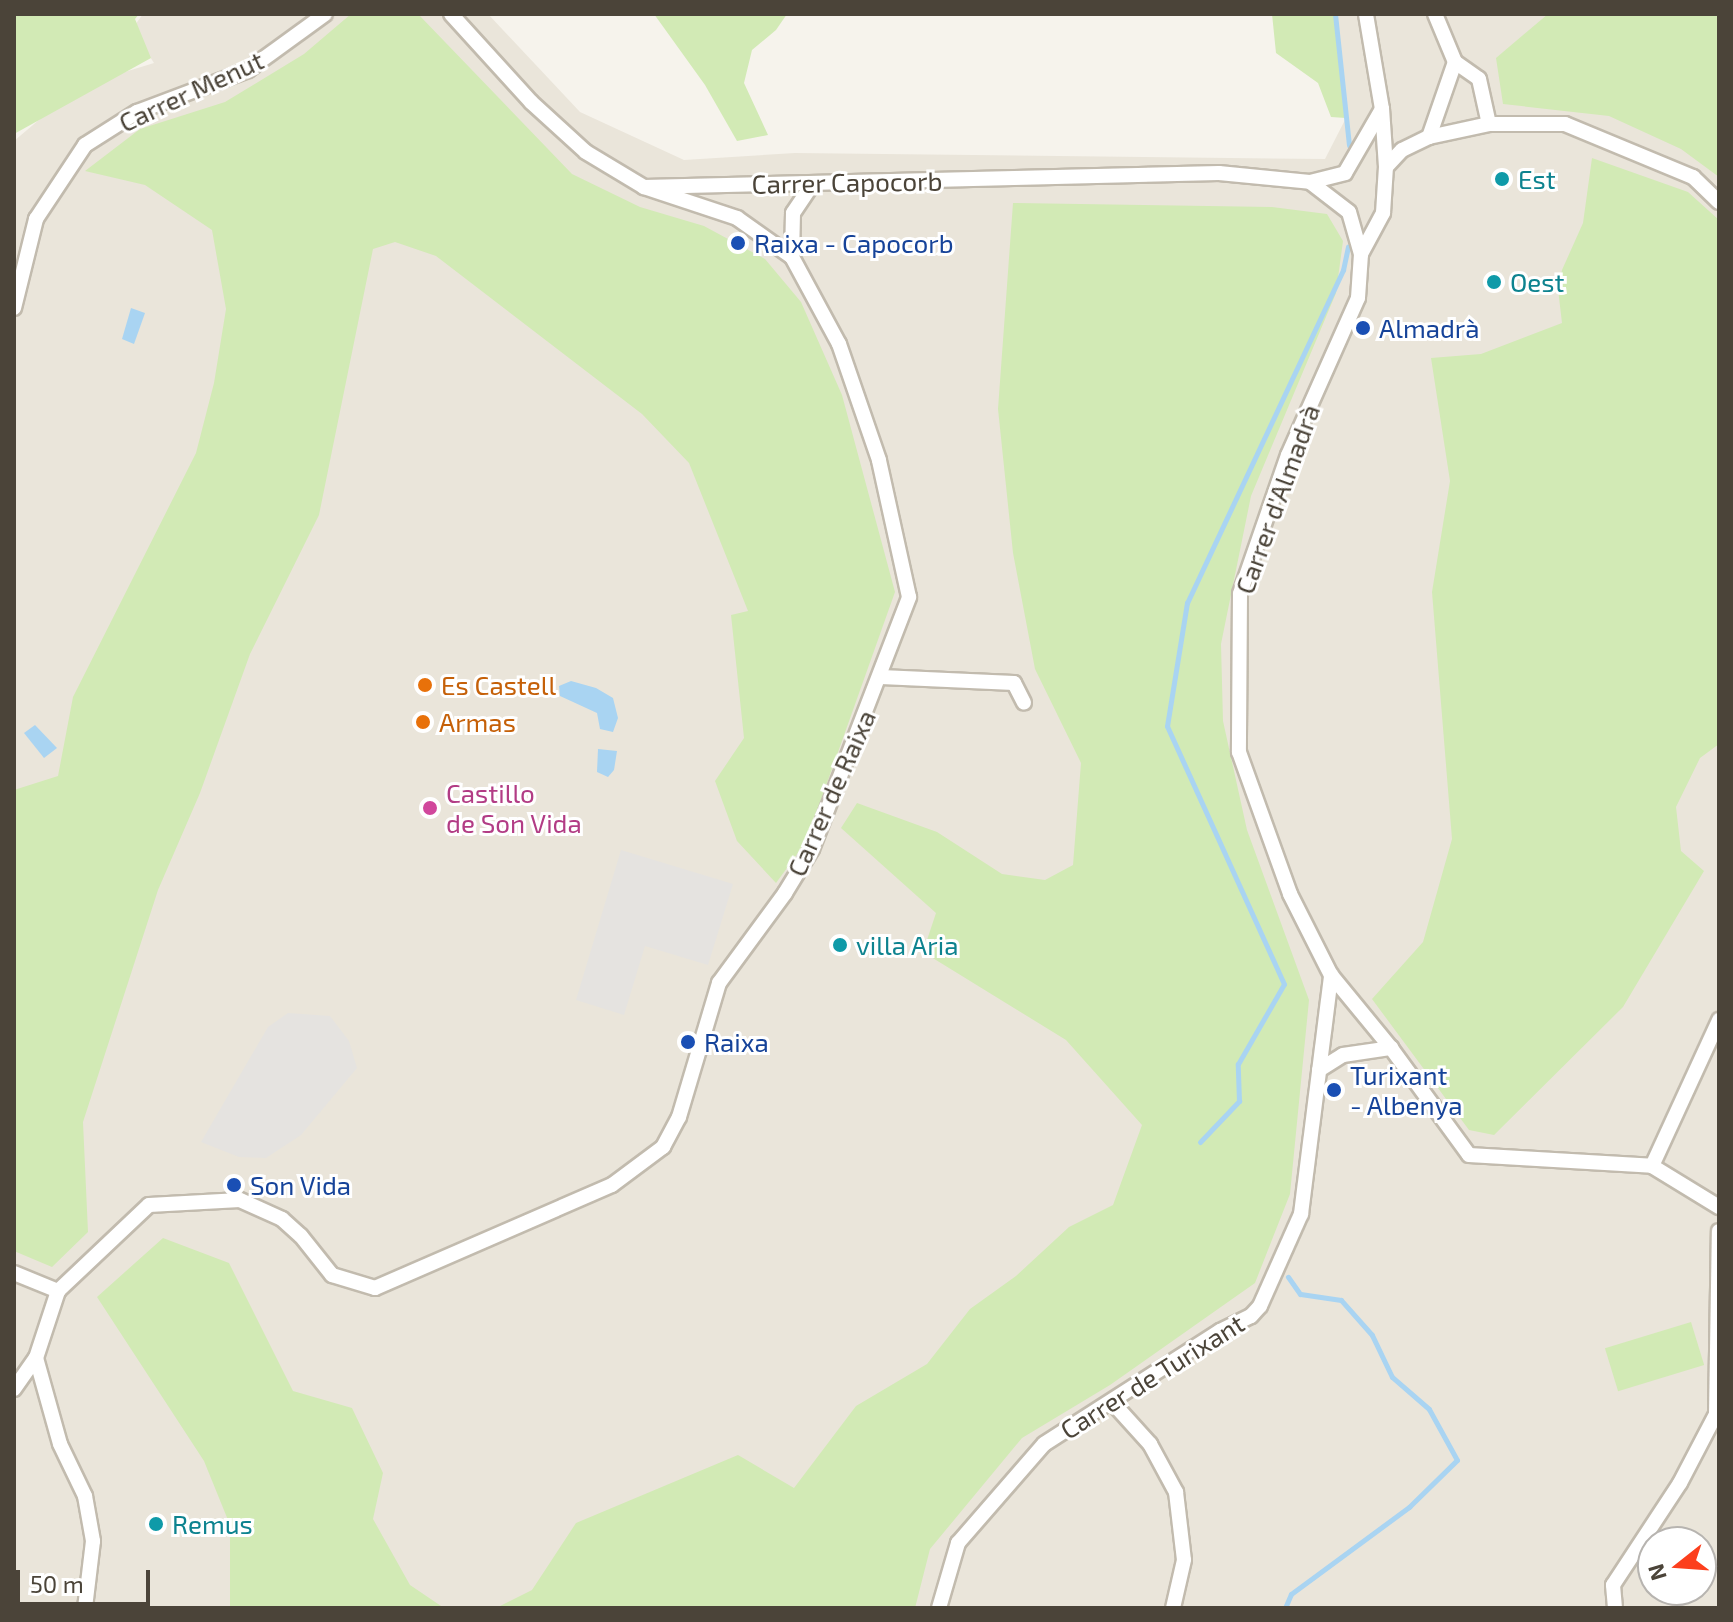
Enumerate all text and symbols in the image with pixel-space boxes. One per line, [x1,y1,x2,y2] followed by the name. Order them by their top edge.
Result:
[114,44,268,138] street label: Carrer Menut
[1518,163,1556,195] place label: Est
[751,165,943,199] street label: Carrer Capocorb
[1493,170,1511,188] marker: Est
[754,227,954,259] place label: Raixa - Capocorb
[729,234,747,252] marker: Raixa - Capocorb
[1510,266,1564,298] place label: Oest
[1485,273,1503,291] marker: Oest
[1379,312,1480,344] place label: Almadrà
[1354,319,1372,337] marker: Almadrà
[1228,400,1326,598] street label: Carrer d'Almadrà
[441,669,556,701] place label: Es Castell
[416,676,434,694] marker: Es Castell
[780,705,882,881] street label: Carrer de Raixa
[439,706,516,738] place label: Armas
[414,713,432,731] marker: Armas
[446,777,582,838] place label: Castillo de Son Vida
[421,799,439,817] marker: Castillo de Son Vida
[856,929,959,961] place label: villa Aria
[831,936,849,954] marker: villa Aria
[704,1026,769,1058] place label: Raixa
[679,1033,697,1051] marker: Raixa
[1350,1059,1463,1120] place label: Turixant - Albenya
[1325,1081,1343,1099] marker: Turixant - Albenya
[250,1169,352,1201] place label: Son Vida
[225,1176,243,1194] marker: Son Vida
[1054,1307,1250,1445] street label: Carrer de Turixant
[172,1508,253,1540] place label: Remus
[147,1515,165,1533] marker: Remus
[1637,1526,1717,1606] north arrow
[20,1554,154,1604] scale bar
[1641,1561,1671,1584] text: N
[30,1569,84,1598] text: 50 m

